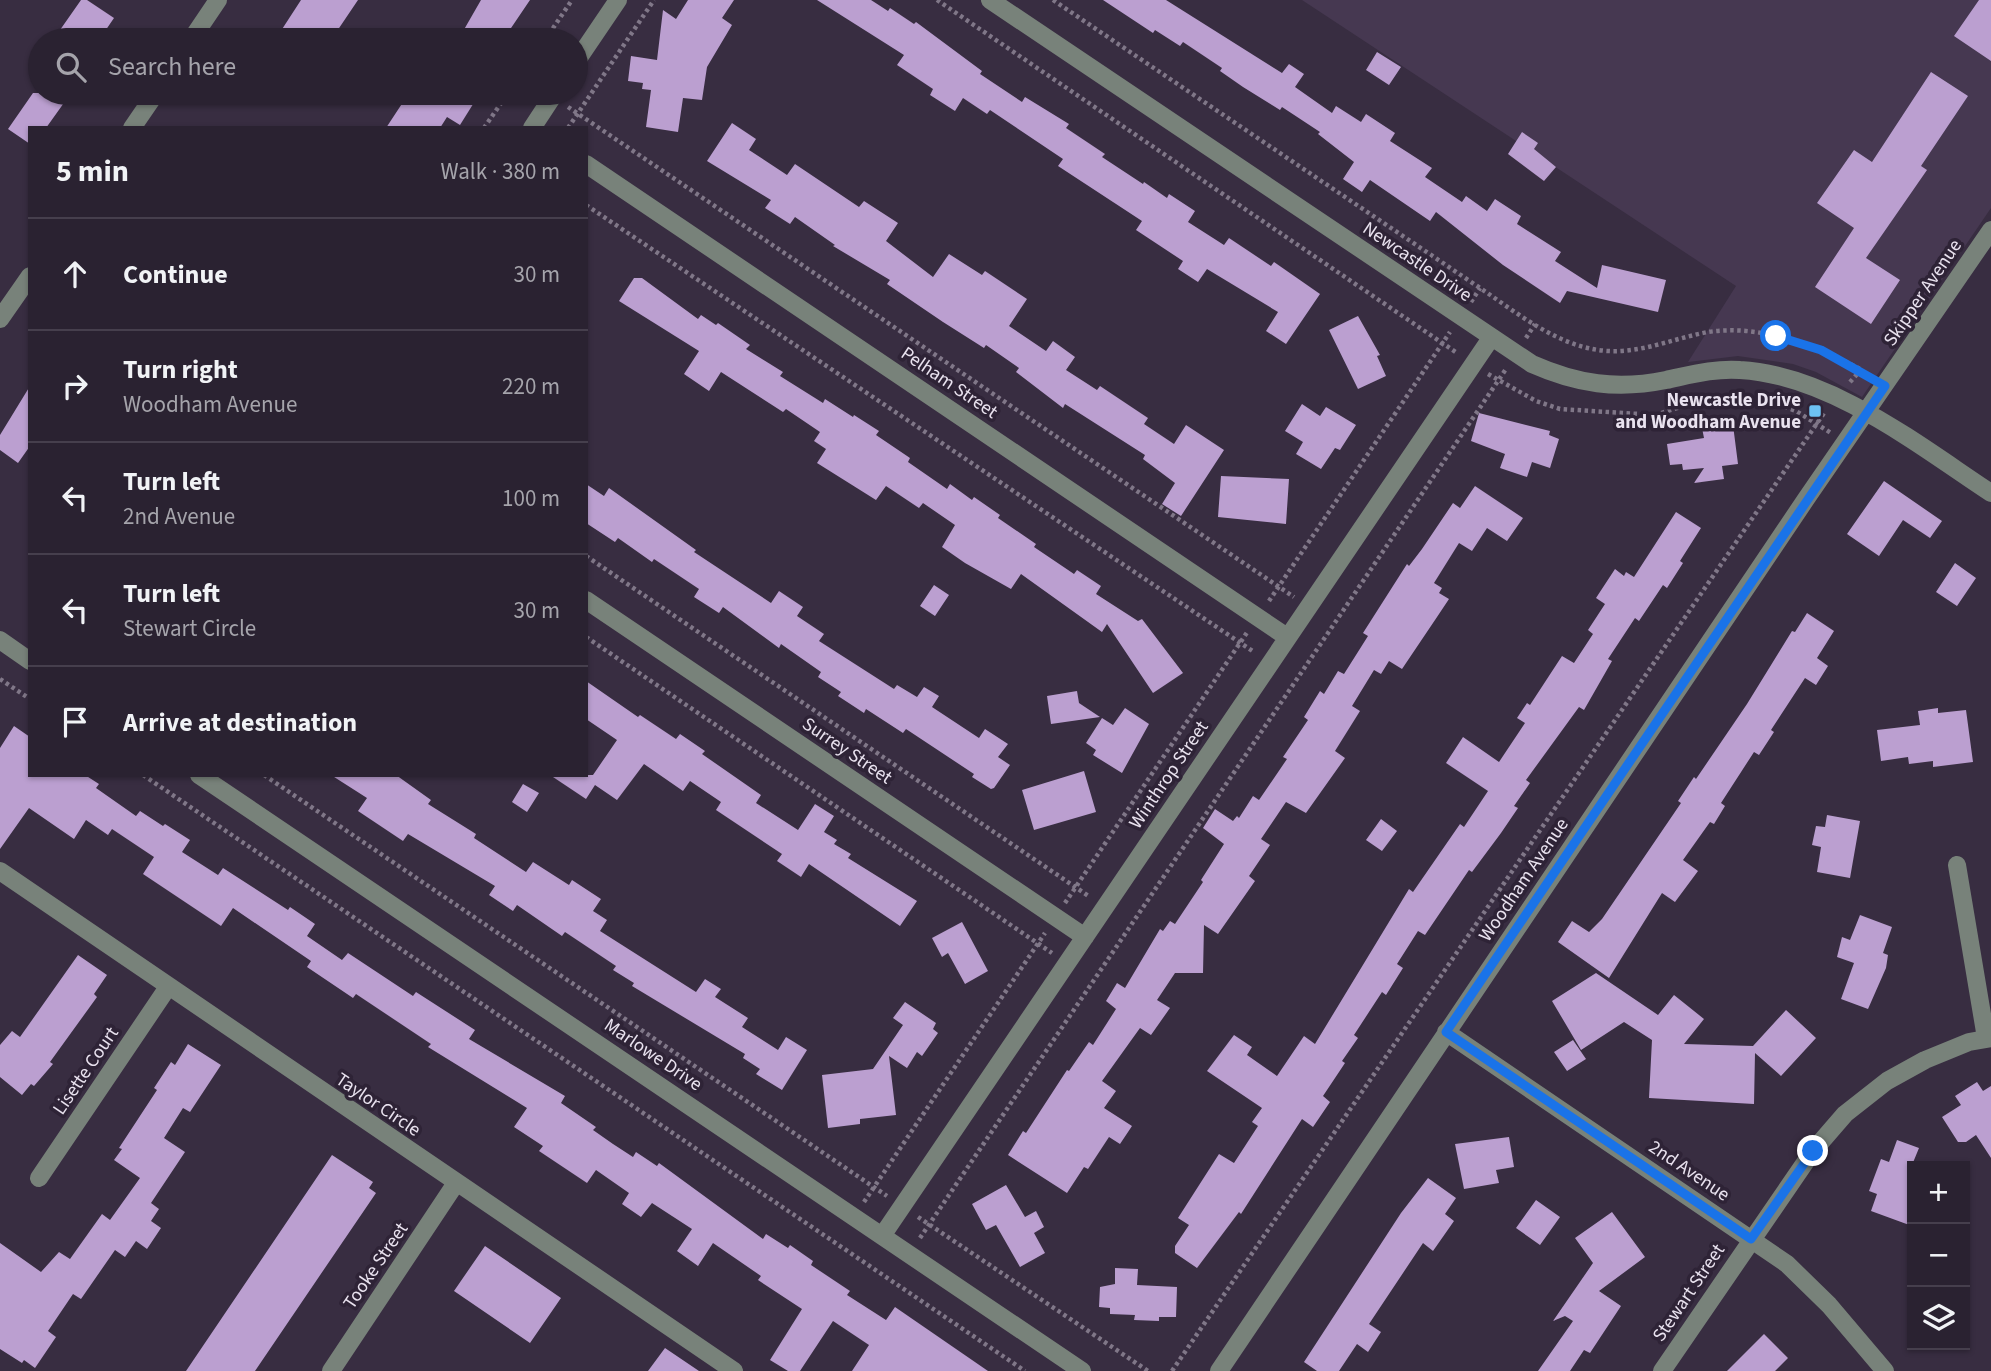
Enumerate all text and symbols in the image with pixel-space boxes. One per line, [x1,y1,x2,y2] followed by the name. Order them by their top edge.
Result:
[28,28,588,105] search box
[52,48,90,86] icon: search
[108,48,236,85] text: Search here
[56,150,129,193] text: 5 min
[441,155,560,188] text: Walk · 380 m
[1357,215,1477,309] street label: Newcastle Drive
[1877,234,1969,352] street label: Skipper Avenue
[56,255,94,293] icon: ahead
[123,256,228,293] text: Continue
[513,258,560,291] text: 30 m
[1760,320,1791,351] route start
[895,341,1003,426] street label: Pelham Street
[123,351,238,388] text: Turn right
[56,367,94,405] icon: right
[502,370,560,403] text: 220 m
[1615,387,1801,436] place label: Newcastle Drive and Woodham Avenue
[123,388,297,421] text: Woodham Avenue
[1807,403,1823,419] marker: Newcastle Drive and Woodham Avenue
[123,463,220,500] text: Turn left
[56,479,94,517] icon: left
[502,482,560,515] text: 100 m
[123,500,235,533] text: 2nd Avenue
[123,575,220,612] text: Turn left
[56,591,94,629] icon: left
[513,594,560,627] text: 30 m
[123,612,256,645] text: Stewart Circle
[56,703,94,741] icon: arrive
[123,704,357,741] text: Arrive at destination
[797,711,898,791] street label: Surrey Street
[1123,715,1216,835] street label: Winthrop Street
[1473,813,1575,947] street label: Woodham Avenue
[599,1012,707,1098] street label: Marlowe Drive
[47,1021,126,1120] street label: Lisette Court
[330,1067,426,1143] street label: Taylor Circle
[1643,1134,1735,1208] street label: 2nd Avenue
[1797,1135,1828,1166] route end
[1907,1161,1970,1350] map controls
[1907,1161,1970,1224] button: +
[337,1217,415,1315] street label: Tooke Street
[1907,1224,1970,1287] button: −
[1646,1238,1732,1347] street label: Stewart Street
[1907,1287,1970,1350] button: layers

